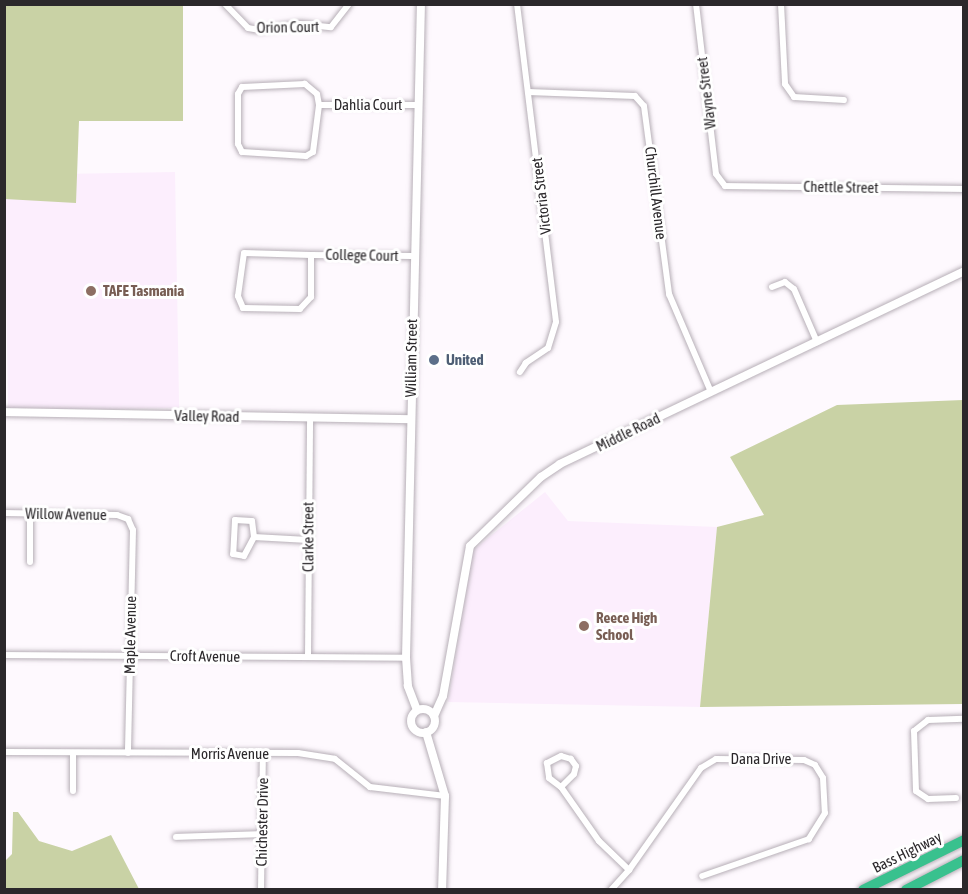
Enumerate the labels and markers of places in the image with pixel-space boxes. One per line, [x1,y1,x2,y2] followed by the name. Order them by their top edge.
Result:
[103,282,184,300] place label: TAFE Tasmania
[84,284,98,298] marker: TAFE Tasmania
[446,351,484,369] place label: United
[427,353,441,367] marker: United
[596,608,657,643] place label: Reece High School
[577,619,591,633] marker: Reece High School

